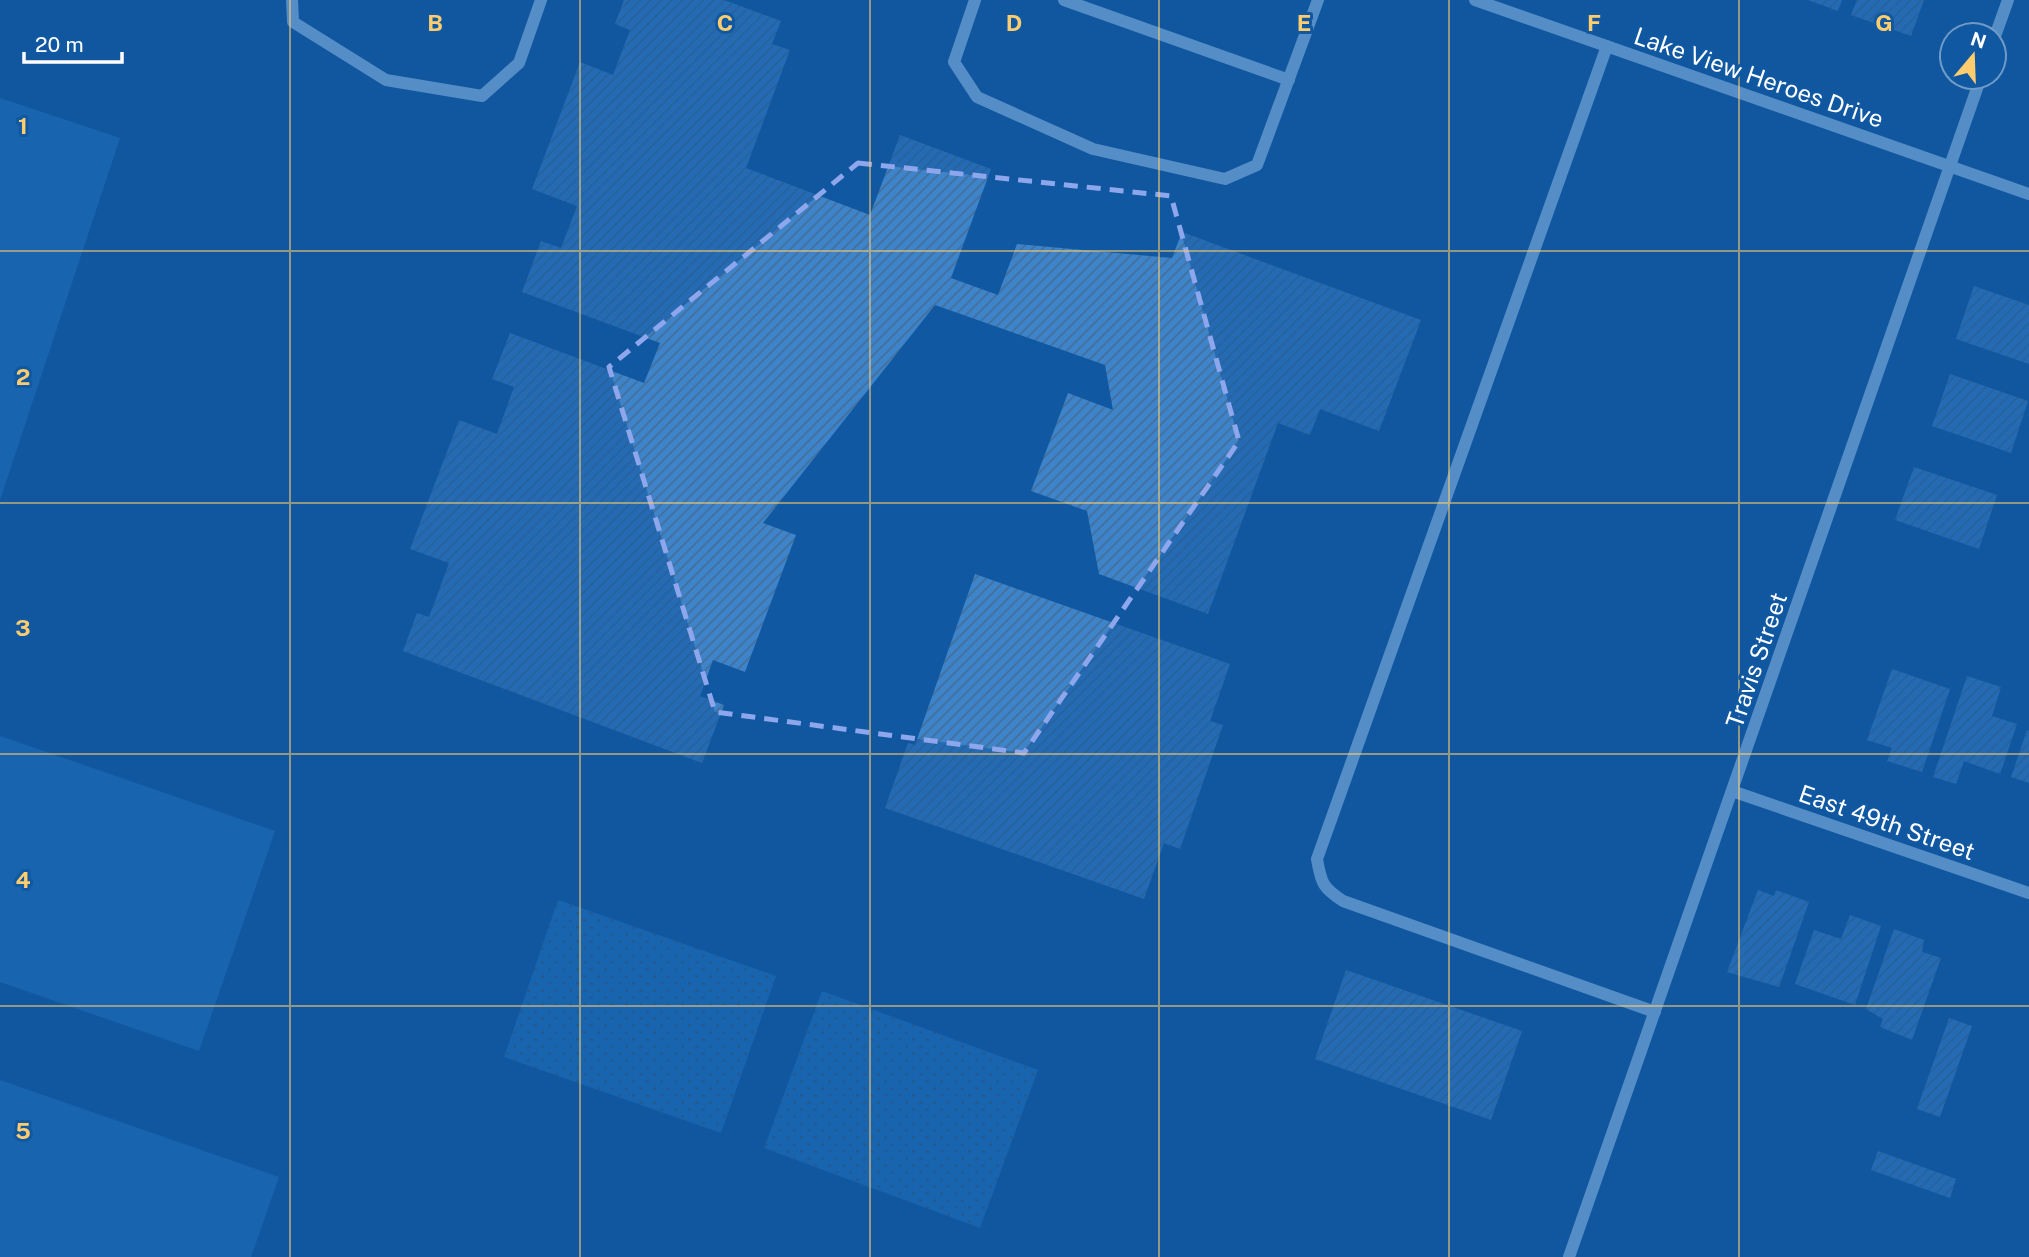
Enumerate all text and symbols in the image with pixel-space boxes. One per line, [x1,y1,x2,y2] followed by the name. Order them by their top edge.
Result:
[427,9,443,36] text: B
[717,9,733,36] text: C
[1006,9,1022,36] text: D
[1297,9,1311,36] text: E
[1587,9,1601,36] text: F
[1875,9,1893,36] text: G
[24,21,122,65] scale bar
[1631,21,1887,133] street label: Lake View Heroes Drive
[1938,21,2008,91] north arrow
[1968,27,1989,53] text: N
[35,32,84,57] text: 20 m
[18,112,28,139] text: 1
[16,363,30,390] text: 2
[1720,589,1792,731] street label: Travis Street
[15,614,31,641] text: 3
[1795,779,1979,865] street label: East 49th Street
[15,866,31,893] text: 4
[15,1117,31,1144] text: 5

